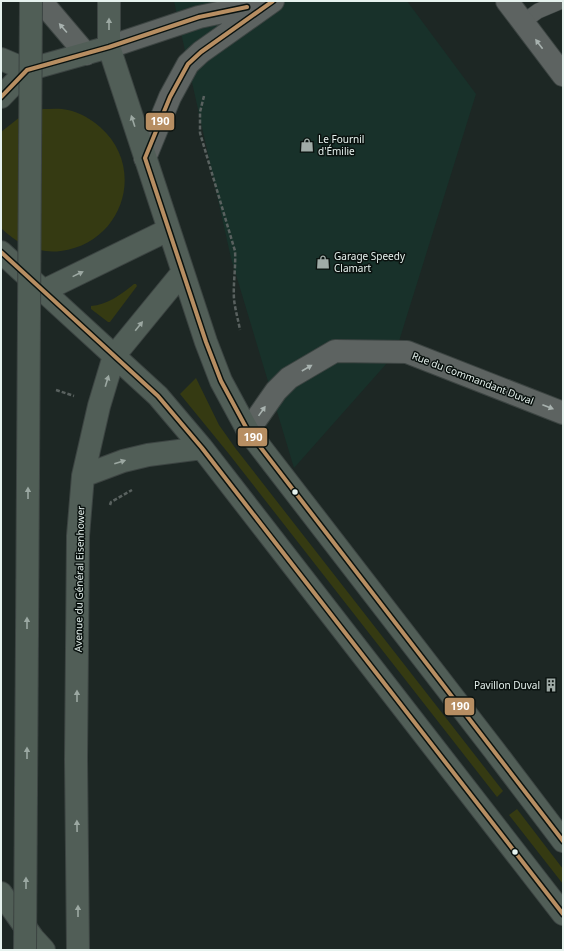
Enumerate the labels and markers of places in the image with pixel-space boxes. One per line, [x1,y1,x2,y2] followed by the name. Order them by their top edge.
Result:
[318,132,364,158] place label: Le Fournil d'Émilie
[299,137,315,153] shop icon: Le Fournil d'Émilie
[334,249,406,275] place label: Garage Speedy Clamart
[315,254,331,270] shop icon: Garage Speedy Clamart
[290,487,300,497] unlabelled marker
[543,677,559,693] building icon: Pavillon Duval
[474,678,540,692] place label: Pavillon Duval
[510,847,520,857] unlabelled marker

